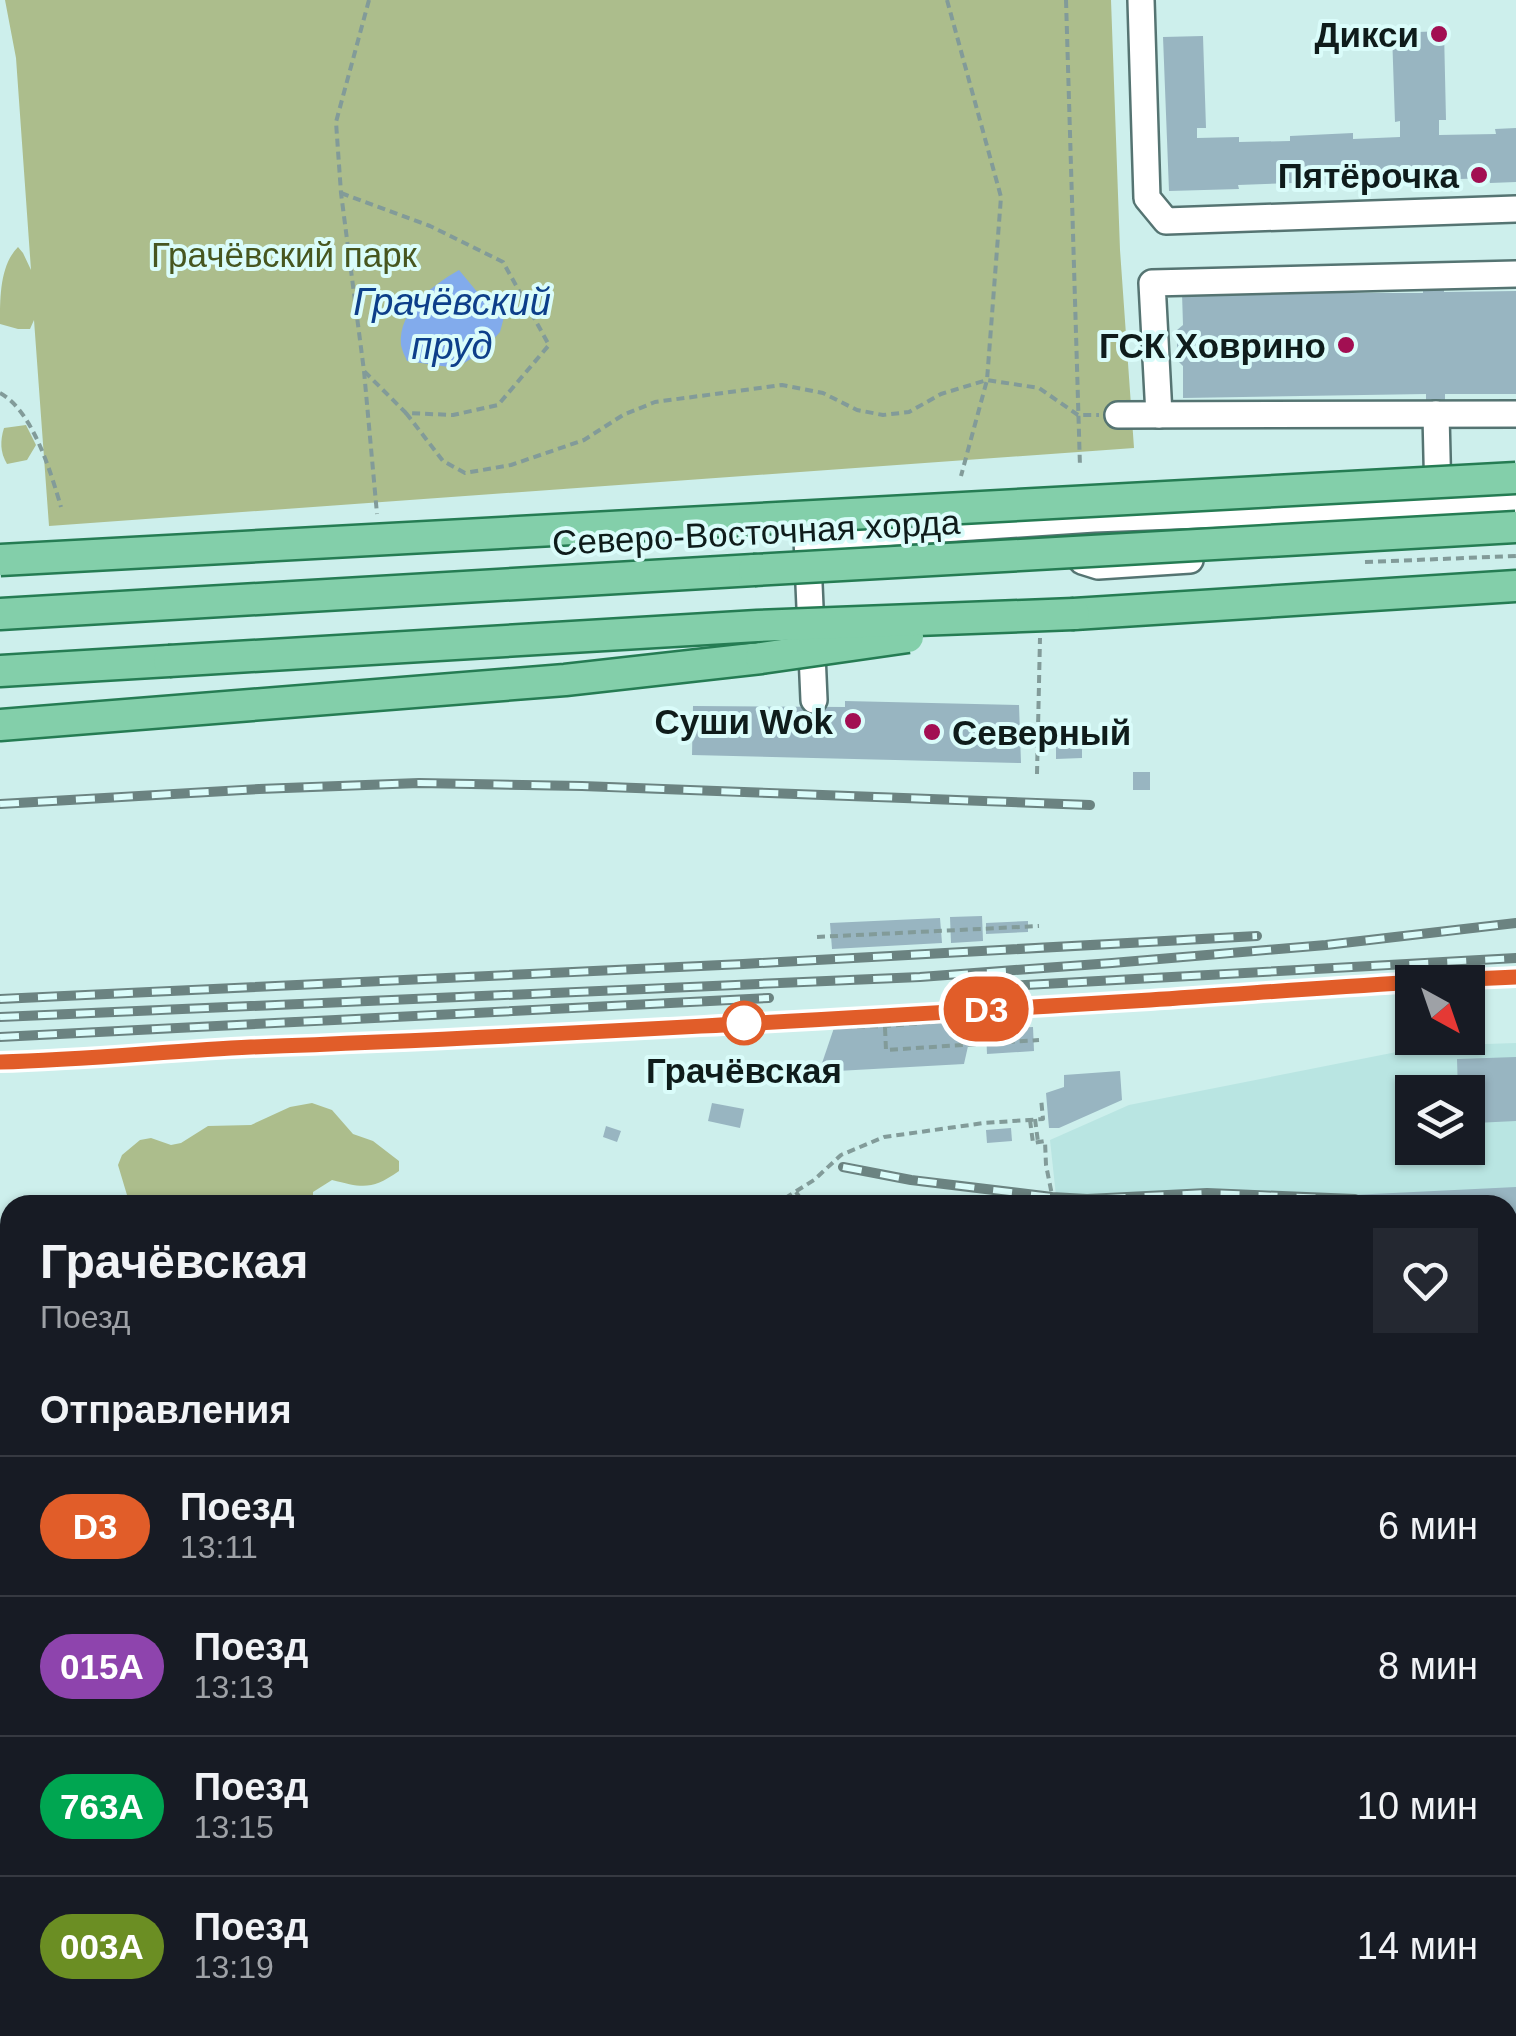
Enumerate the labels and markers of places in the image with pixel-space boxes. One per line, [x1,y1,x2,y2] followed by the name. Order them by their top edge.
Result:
[1315,15,1419,54] place label: Дикси
[1428,23,1450,45] marker: Дикси
[1278,156,1460,195] place label: Пятёрочка
[1468,164,1490,186] marker: Пятёрочка
[1099,326,1326,365] place label: ГСК Ховрино
[1335,334,1357,356] marker: ГСК Ховрино
[655,702,834,741] place label: Суши Wok
[842,710,864,732] marker: Суши Wok
[952,713,1131,752] place label: Северный
[921,721,943,743] marker: Северный
[723,1002,765,1044] marker: Грачёвская
[646,1051,842,1090] place label: Грачёвская

